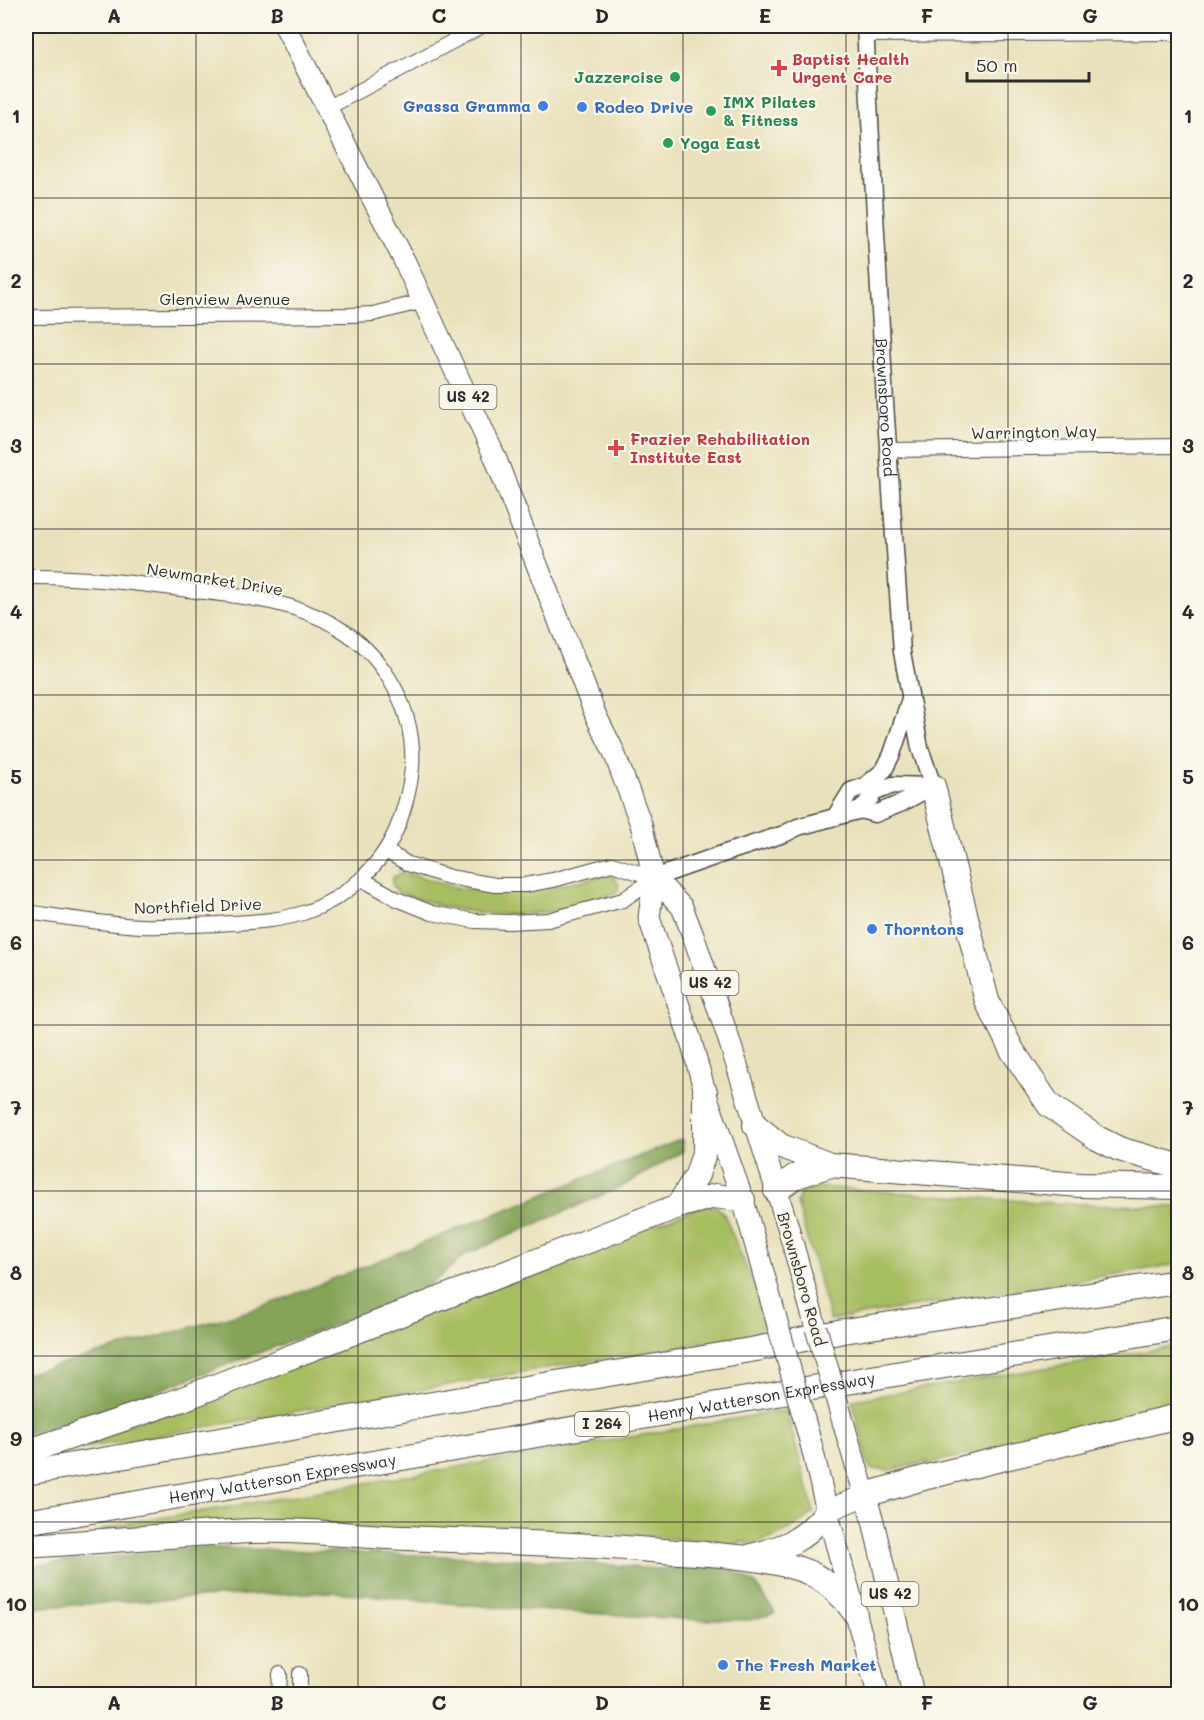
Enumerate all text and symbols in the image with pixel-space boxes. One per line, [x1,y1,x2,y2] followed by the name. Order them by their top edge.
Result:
[107,2,121,28] text: A
[270,2,284,28] text: B
[432,2,447,28] text: C
[595,2,609,28] text: D
[759,2,771,28] text: E
[921,2,934,28] text: F
[1082,2,1098,28] text: G
[967,45,1088,83] scale bar
[792,48,909,87] place label: Baptist Health Urgent Care
[976,53,1018,77] text: 50 m
[770,59,788,77] marker: Baptist Health Urgent Care
[574,66,663,87] place label: Jazzercise
[668,70,682,84] marker: Jazzercise
[723,91,816,130] place label: IMX Pilates & Fitness
[403,95,531,116] place label: Grassa Gramma
[594,96,693,117] place label: Rodeo Drive
[536,99,550,113] marker: Grassa Gramma
[575,100,589,114] marker: Rodeo Drive
[12,102,20,128] text: 1
[1184,102,1192,128] text: 1
[704,104,718,118] marker: IMX Pilates & Fitness
[680,132,761,153] place label: Yoga East
[661,136,675,150] marker: Yoga East
[10,267,22,293] text: 2
[1182,267,1194,293] text: 2
[160,288,290,309] street label: Glenview Avenue
[872,338,901,477] street label: Brownsboro Road
[440,385,496,409] road number: US 42
[971,420,1097,443] street label: Warrington Way
[630,428,810,467] place label: Frazier Rehabilitation Institute East
[10,432,22,458] text: 3
[1182,432,1194,458] text: 3
[607,439,625,457] marker: Frazier Rehabilitation Institute East
[145,557,285,600] street label: Newmarket Drive
[10,598,23,624] text: 4
[1182,598,1195,624] text: 4
[10,763,22,789] text: 5
[1182,763,1194,789] text: 5
[134,893,262,918] street label: Northfield Drive
[884,918,964,939] place label: Thorntons
[865,922,879,936] marker: Thorntons
[10,929,22,955] text: 6
[1182,929,1194,955] text: 6
[682,971,738,995] road number: US 42
[10,1094,22,1120] text: 7
[1182,1094,1194,1120] text: 7
[773,1209,832,1348] street label: Brownsboro Road
[10,1259,22,1285] text: 8
[1182,1259,1194,1285] text: 8
[646,1366,877,1426] street label: Henry Watterson Expressway
[575,1412,629,1436] road number: I 264
[10,1425,22,1451] text: 9
[1182,1425,1194,1451] text: 9
[167,1448,398,1508] street label: Henry Watterson Expressway
[862,1582,918,1606] road number: US 42
[5,1590,27,1616] text: 10
[1177,1590,1199,1616] text: 10
[735,1654,877,1675] place label: The Fresh Market
[716,1658,730,1672] marker: The Fresh Market
[107,1689,121,1715] text: A
[270,1689,284,1715] text: B
[432,1689,447,1715] text: C
[595,1689,609,1715] text: D
[759,1689,771,1715] text: E
[921,1689,934,1715] text: F
[1082,1689,1098,1715] text: G

